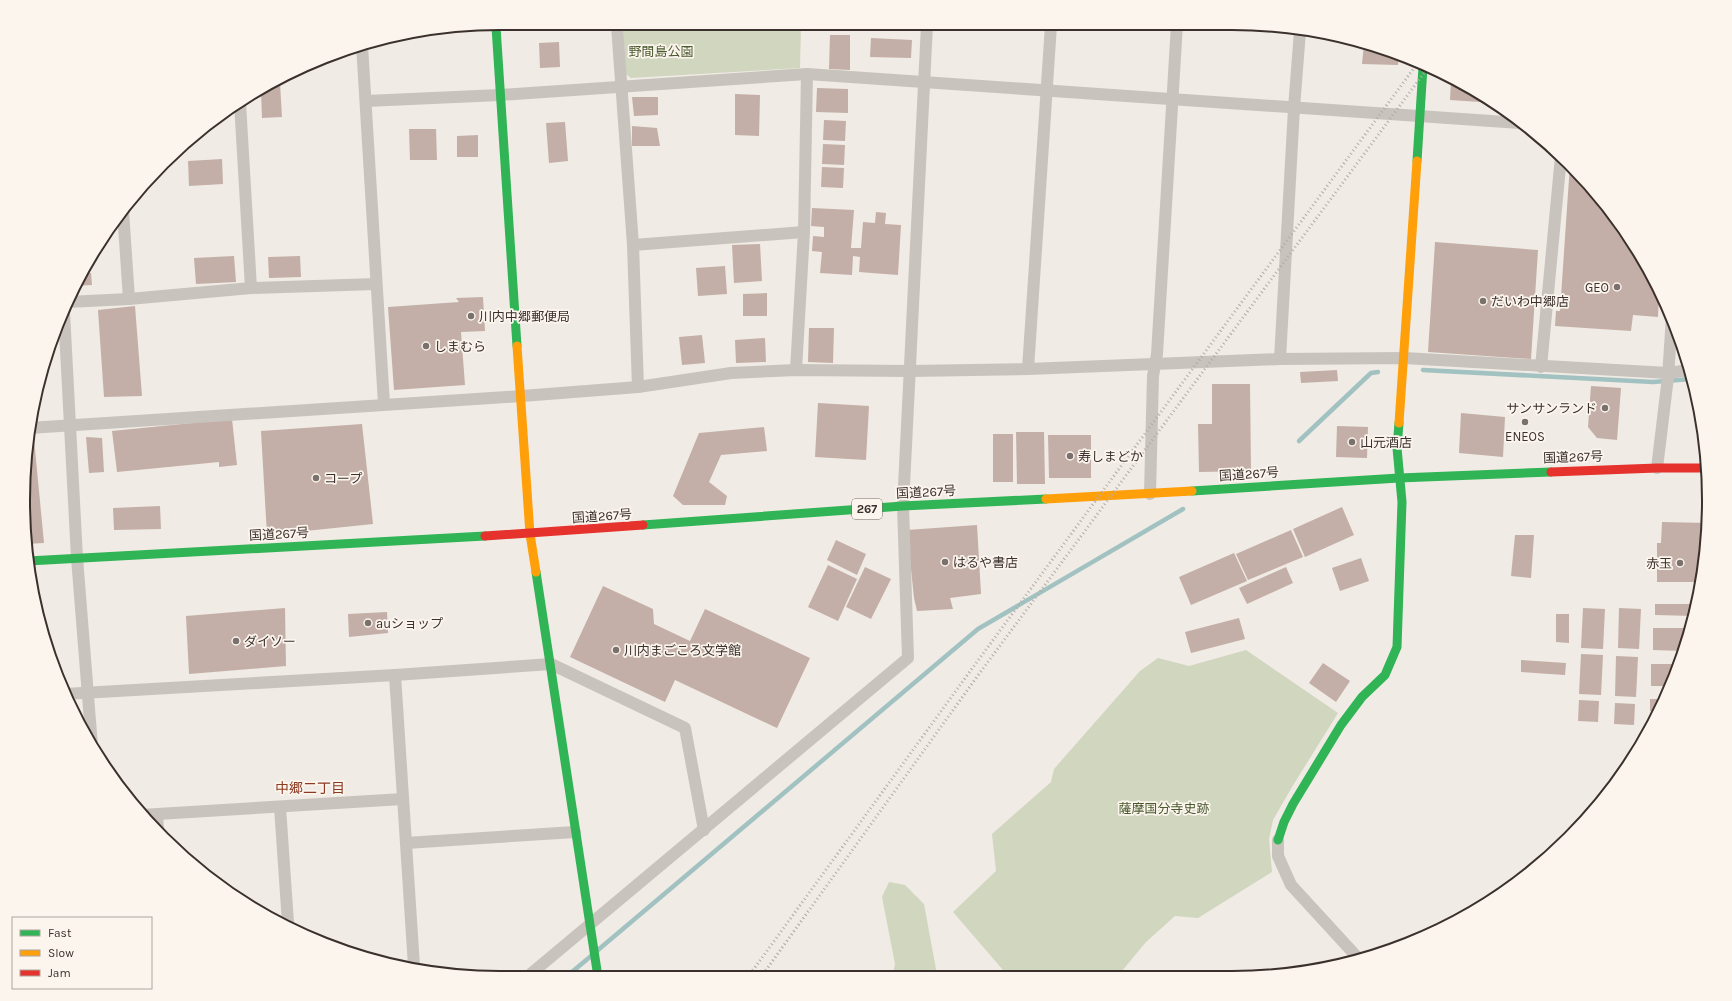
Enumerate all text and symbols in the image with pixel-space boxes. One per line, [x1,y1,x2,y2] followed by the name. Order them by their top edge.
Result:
[628,44,694,59] park label: 野間島公園
[1585,280,1609,295] place label: GEO
[1612,282,1622,292] marker: GEO
[1491,294,1569,309] place label: だいわ中郷店
[1478,296,1488,306] marker: だいわ中郷店
[479,309,570,324] place label: 川内中郷郵便局
[466,311,476,321] marker: 川内中郷郵便局
[434,339,486,354] place label: しまむら
[421,341,431,351] marker: しまむら
[1506,401,1597,416] place label: サンサンランド
[1600,403,1610,413] marker: サンサンランド
[1520,417,1530,427] marker: ENEOS
[1505,429,1545,444] place label: ENEOS
[1360,435,1412,450] place label: 山元酒店
[1347,437,1357,447] marker: 山元酒店
[1543,448,1603,466] street label: 国道267号
[1078,449,1143,464] place label: 寿しまどか
[1065,451,1075,461] marker: 寿しまどか
[1219,464,1279,484] street label: 国道267号
[324,471,362,486] place label: コープ
[311,473,321,483] marker: コープ
[896,483,956,501] street label: 国道267号
[852,499,882,519] road number: 267
[572,506,632,526] street label: 国道267号
[249,525,309,543] street label: 国道267号
[953,555,1018,570] place label: はるや書店
[1646,556,1672,571] place label: 赤玉
[940,557,950,567] marker: はるや書店
[1675,558,1685,568] marker: 赤玉
[376,616,443,631] place label: auショップ
[363,618,373,628] marker: auショップ
[244,634,296,649] place label: ダイソー
[231,636,241,646] marker: ダイソー
[624,643,741,658] place label: 川内まごころ文学館
[611,645,621,655] marker: 川内まごころ文学館
[275,780,345,797] district label: 中郷二丁目
[1118,801,1210,816] park label: 薩摩国分寺史跡
[12,917,152,989] legend
[48,926,72,940] text: Fast
[48,946,74,960] text: Slow
[48,966,71,980] text: Jam

